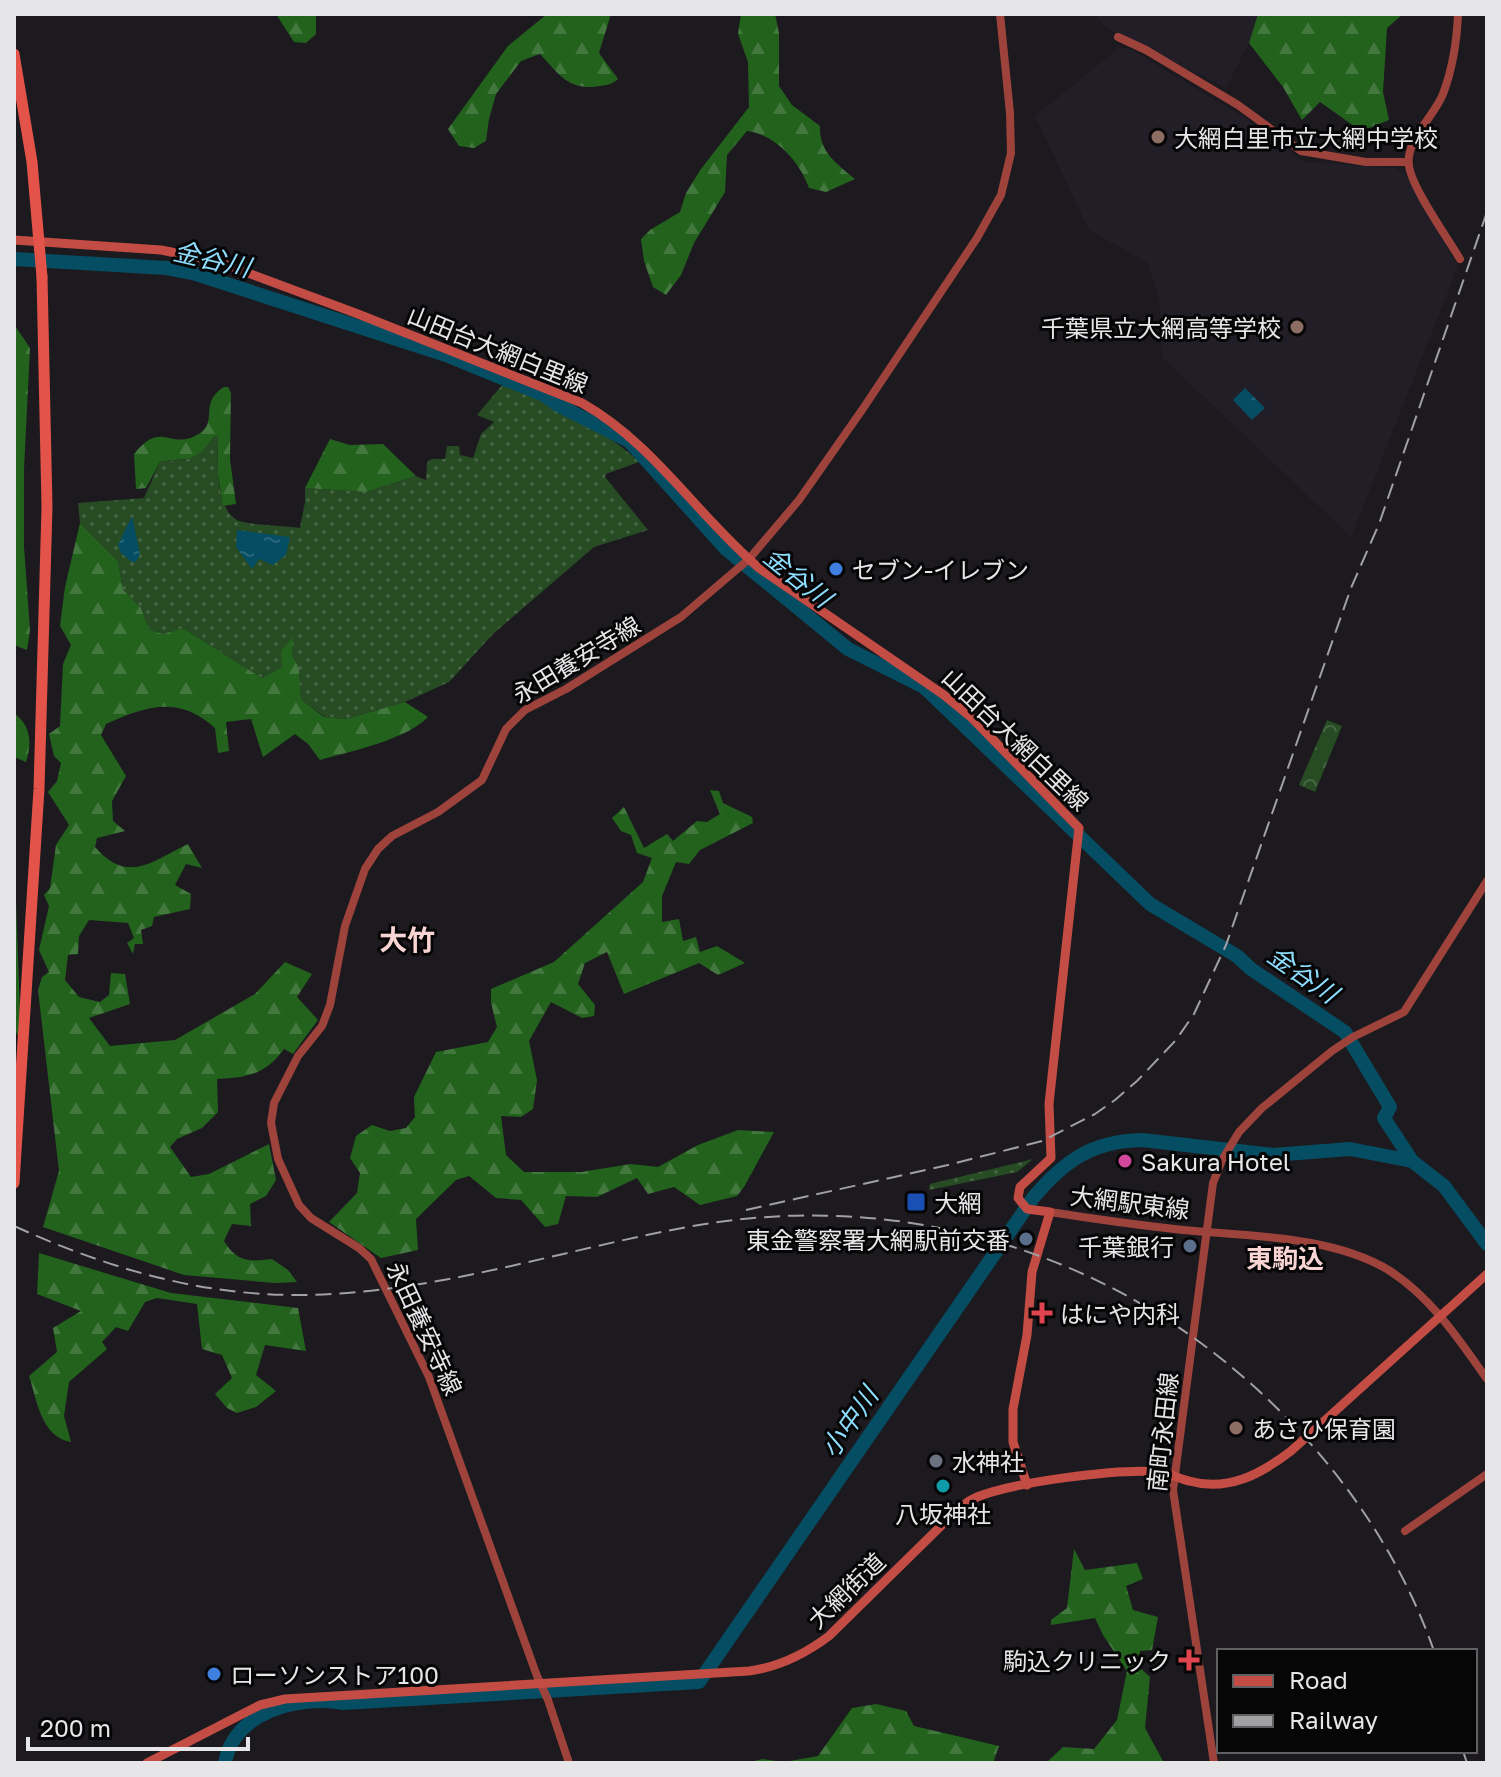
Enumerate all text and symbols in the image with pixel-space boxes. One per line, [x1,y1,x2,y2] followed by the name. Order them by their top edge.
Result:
[1174,123,1438,152] place label: 大網白里市立大網中学校
[1149,128,1167,146] marker: 大網白里市立大網中学校
[171,235,256,284] water label: 金谷川
[404,300,592,398] street label: 山田台大網白里線
[1041,313,1281,342] place label: 千葉県立大網高等学校
[1288,318,1306,336] marker: 千葉県立大網高等学校
[758,540,840,615] water label: 金谷川
[852,555,1029,584] place label: セブン-イレブン
[827,560,845,578] marker: セブン-イレブン
[507,609,645,709] street label: 永田養安寺線
[937,662,1095,816] street label: 山田台大網白里線
[379,923,435,956] district label: 大竹
[1262,939,1346,1011] water label: 金谷川
[1141,1147,1291,1176] place label: Sakura Hotel
[1116,1152,1134,1170] marker: Sakura Hotel
[1069,1180,1191,1224] street label: 大網駅東線
[934,1188,982,1217] place label: 大網
[905,1191,927,1213] marker: 大網
[746,1225,1010,1254] place label: 東金警察署大網駅前交番
[1017,1230,1035,1248] marker: 東金警察署大網駅前交番
[1078,1232,1174,1261] place label: 千葉銀行
[1181,1237,1199,1255] marker: 千葉銀行
[1246,1243,1324,1274] district label: 東駒込
[381,1257,469,1399] street label: 永田養安寺線
[1060,1299,1180,1328] place label: はにや内科
[1031,1302,1053,1324] marker: はにや内科
[1141,1371,1183,1493] street label: 南町永田線
[814,1379,886,1463] water label: 小中川
[1252,1414,1396,1443] place label: あさひ保育園
[1227,1419,1245,1437] marker: あさひ保育園
[952,1447,1024,1476] place label: 水神社
[927,1452,945,1470] marker: 水神社
[934,1477,952,1495] marker: 八坂神社
[895,1499,991,1528] place label: 八坂神社
[801,1546,891,1634] street label: 大網街道
[1003,1646,1171,1675] place label: 駒込クリニック
[1178,1649,1200,1671] marker: 駒込クリニック
[1217,1649,1477,1753] legend
[230,1660,439,1689] place label: ローソンストア100
[205,1665,223,1683] marker: ローソンストア100
[1289,1665,1348,1694] text: Road
[28,1701,248,1751] scale bar
[1289,1705,1378,1734] text: Railway
[40,1713,111,1742] text: 200 m

